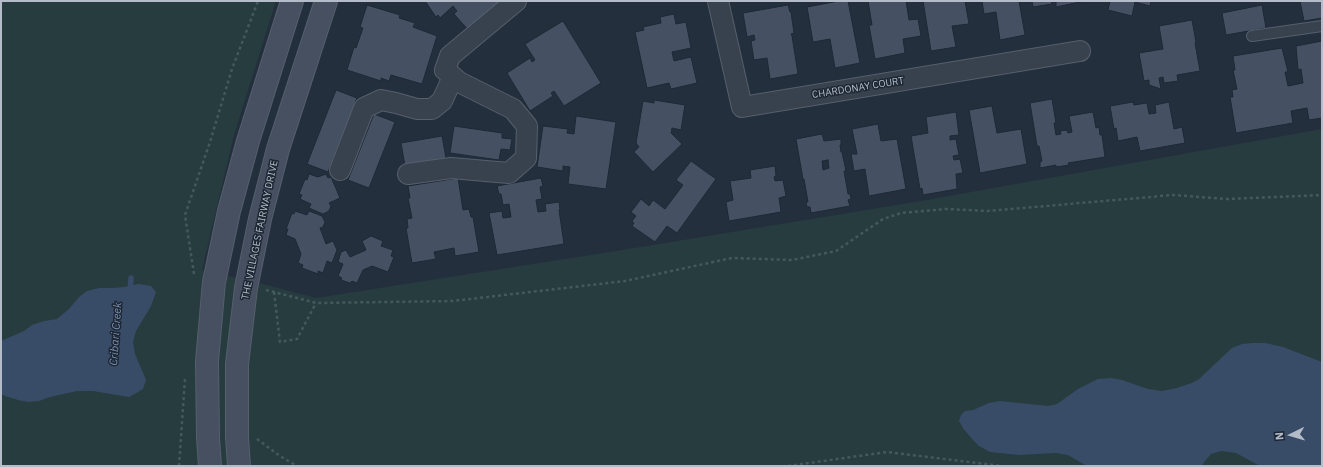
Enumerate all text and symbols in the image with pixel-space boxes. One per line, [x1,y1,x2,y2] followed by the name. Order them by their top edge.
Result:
[811,75,905,101] street label: CHARDONAY COURT
[239,159,281,301] street label: THE VILLAGES FAIRWAY DRIVE
[107,302,125,366] water label: Cribari Creek
[1271,415,1311,455] north arrow
[1272,431,1286,441] text: N

